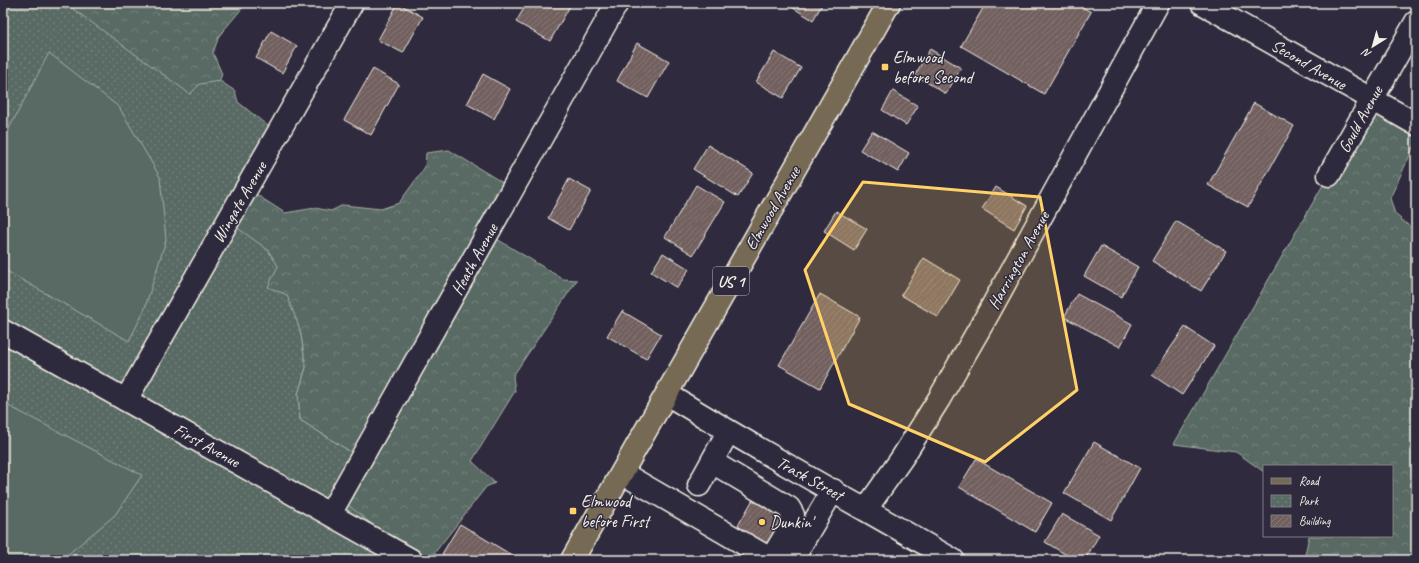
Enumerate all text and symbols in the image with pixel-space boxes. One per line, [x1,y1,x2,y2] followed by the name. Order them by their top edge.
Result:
[1353,26,1393,66] north arrow
[1268,35,1351,95] street label: Second Avenue
[1358,45,1374,62] text: N
[893,47,975,88] place label: Elmwood before Second
[880,62,890,72] marker: Elmwood before Second
[1334,81,1388,156] street label: Gould Avenue
[208,156,272,247] street label: Wingate Avenue
[740,161,806,254] street label: Elmwood Avenue
[983,206,1055,313] street label: Harrington Avenue
[446,219,503,299] street label: Heath Avenue
[713,267,749,295] road number: US 1
[170,419,245,473] street label: First Avenue
[773,452,849,506] street label: Trask Street
[1263,465,1393,537] legend
[1299,473,1321,489] text: Road
[581,491,652,532] place label: Elmwood before First
[1299,493,1320,509] text: Park
[568,506,578,516] marker: Elmwood before First
[770,512,816,533] place label: Dunkin'
[1299,513,1331,529] text: Building
[757,517,767,527] marker: Dunkin'

